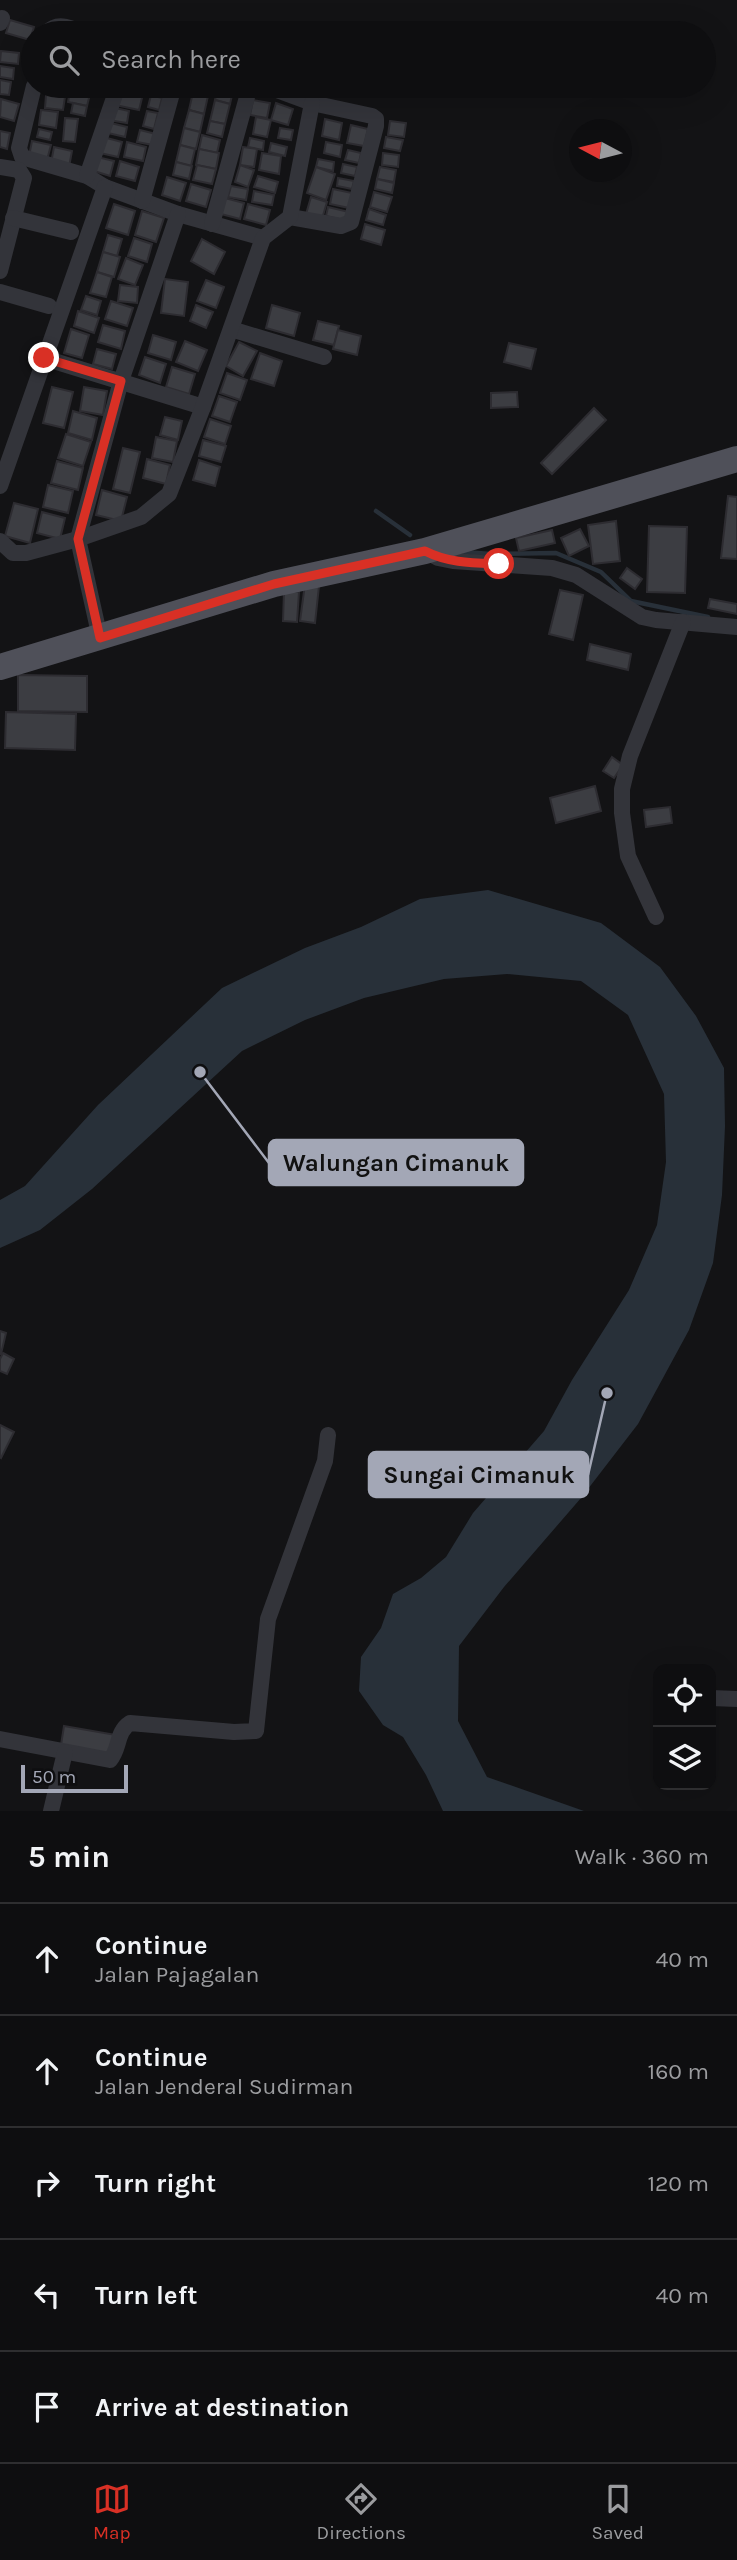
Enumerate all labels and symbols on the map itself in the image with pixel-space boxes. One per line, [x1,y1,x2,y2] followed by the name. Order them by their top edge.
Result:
[569,119,632,182] north arrow
[28,342,59,373] route end
[483,548,514,579] route start
[269,1140,523,1185] callout: Walungan Cimanuk
[283,1149,509,1177] text: Walungan Cimanuk
[369,1452,588,1497] callout: Sungai Cimanuk
[383,1461,575,1489] text: Sungai Cimanuk
[21,1762,128,1794] scale bar

